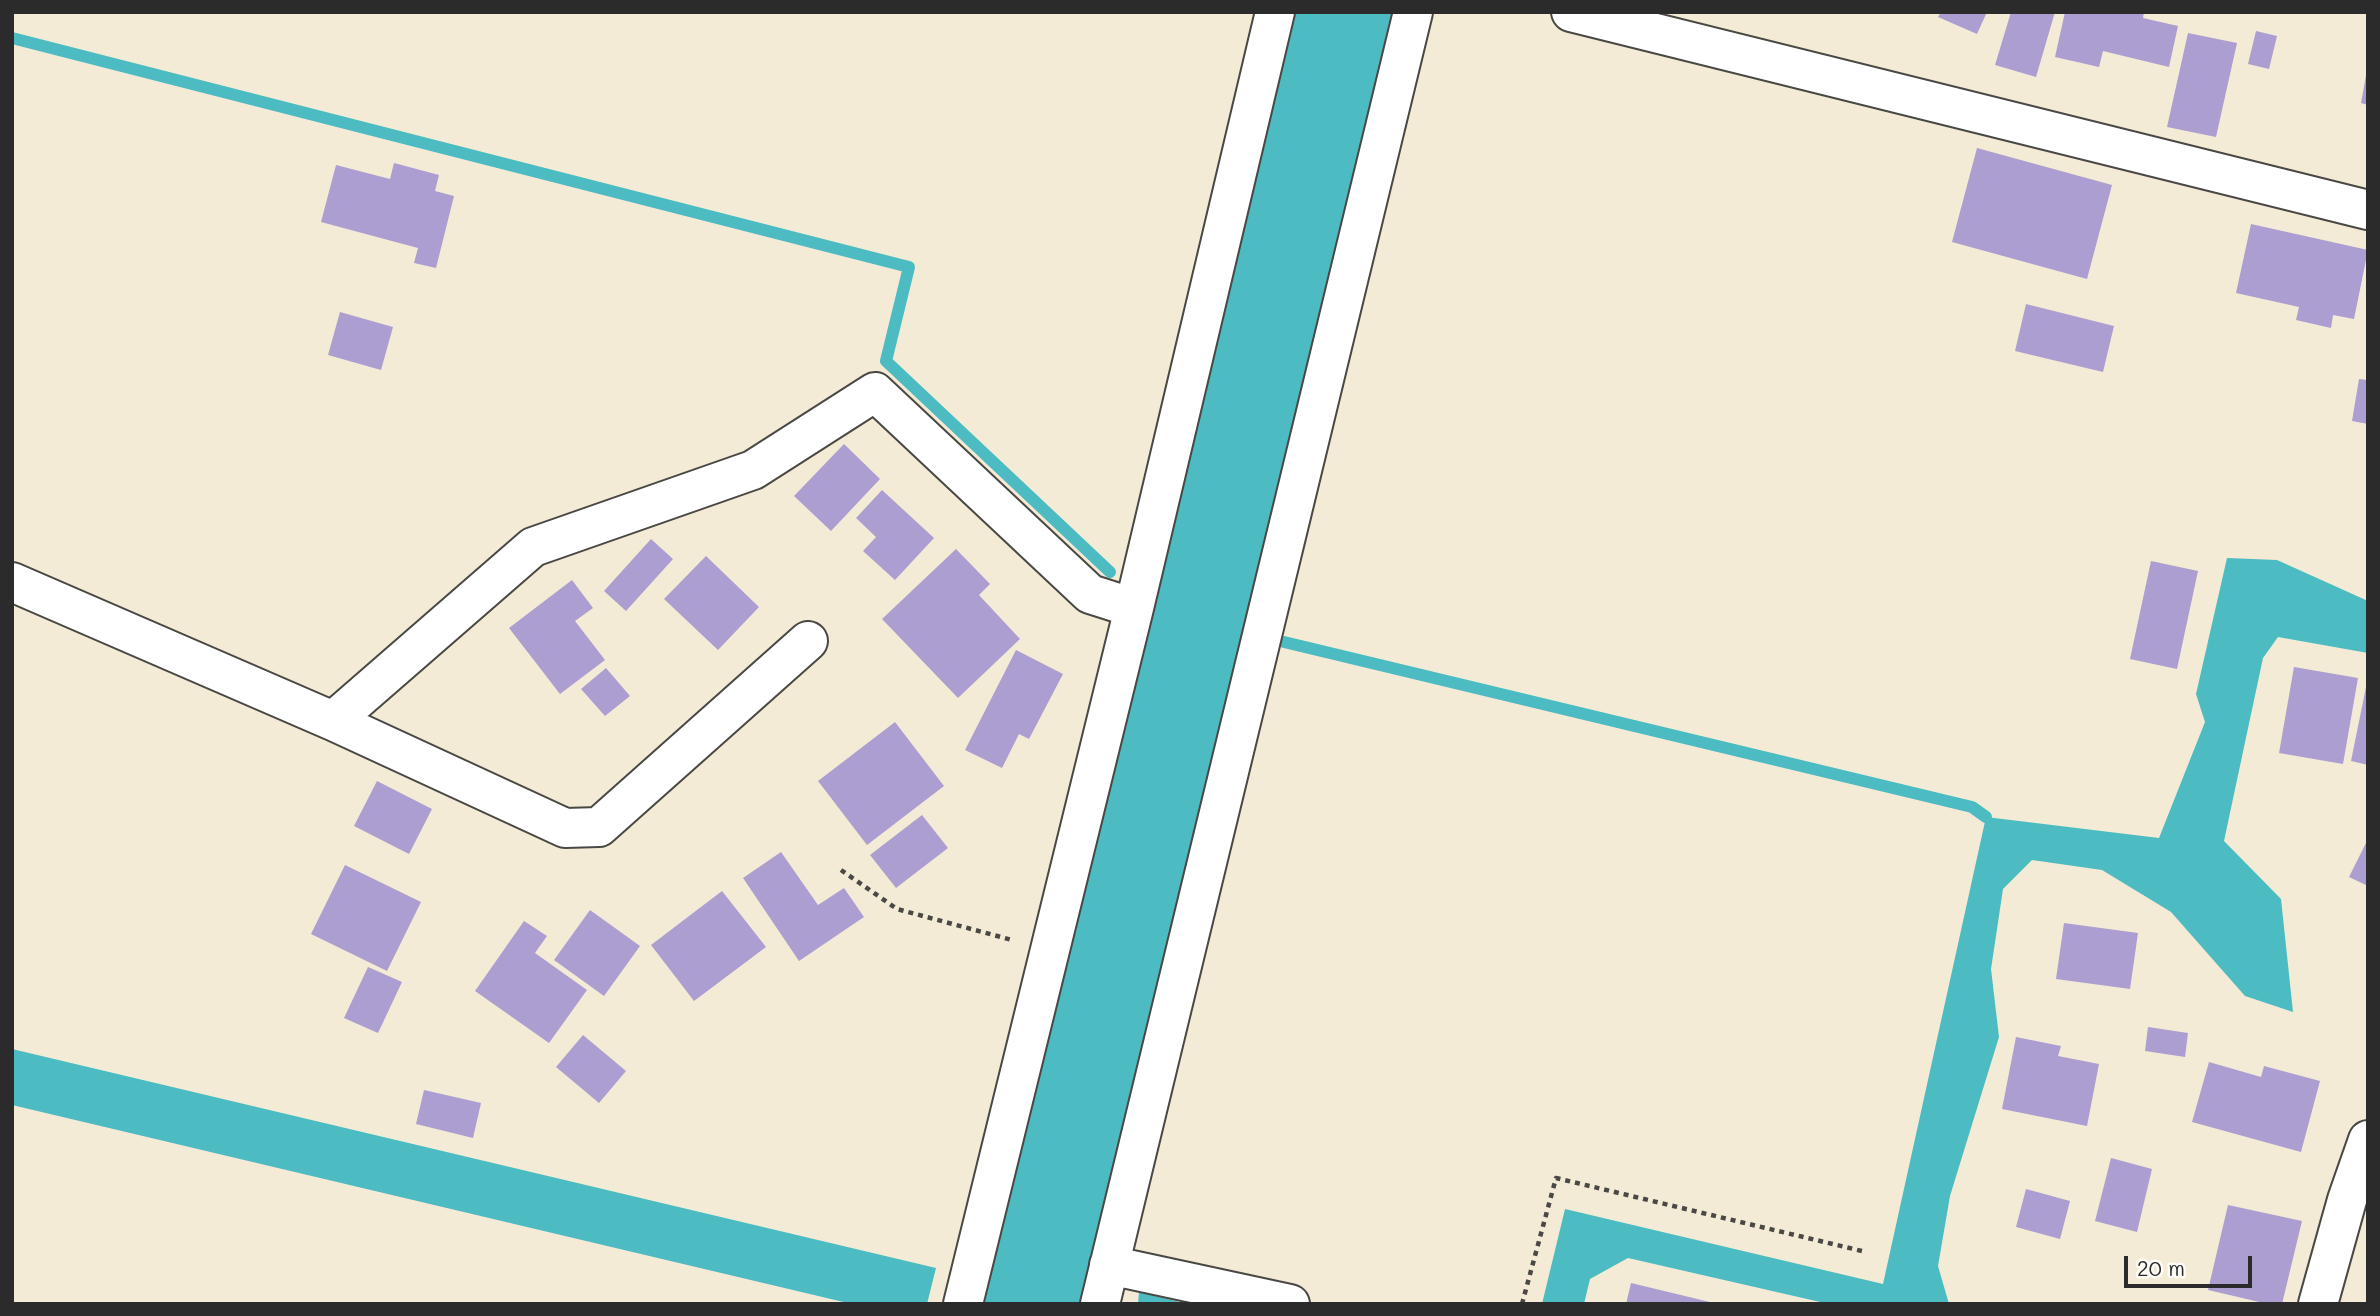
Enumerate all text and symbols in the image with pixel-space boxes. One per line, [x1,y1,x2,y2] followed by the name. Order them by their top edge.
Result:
[2128,1242,2256,1286] scale bar
[2137,1254,2185,1281] text: 20 m

